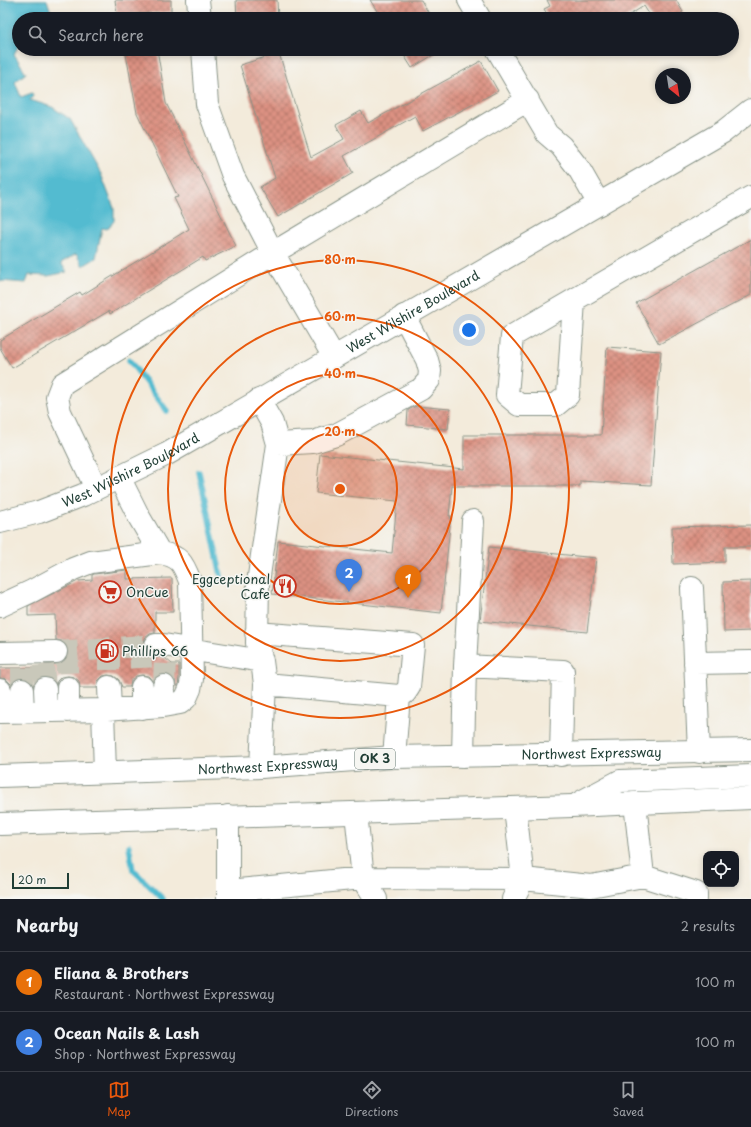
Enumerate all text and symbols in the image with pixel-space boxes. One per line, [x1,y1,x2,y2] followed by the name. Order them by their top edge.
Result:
[12,12,739,56] search box
[26,23,48,45] icon: search
[58,23,144,46] text: Search here
[655,68,691,104] north arrow
[324,250,356,268] text: 80 m
[342,265,483,357] street label: West Wilshire Boulevard
[324,307,356,325] text: 60 m
[459,320,479,340] your location
[324,364,356,382] text: 40 m
[324,422,356,440] text: 20 m
[59,427,202,511] street label: West Wilshire Boulevard
[333,482,347,496] centre of rings
[336,559,362,592] pin: 2
[395,565,421,598] pin: 1
[192,569,270,603] place label: Eggceptional Cafe
[272,573,298,599] restaurant icon: Eggceptional Cafe
[97,579,123,605] supermarket icon: OnCue
[126,582,169,601] place label: OnCue
[94,638,120,664] fuel station icon: Phillips 66
[122,641,188,660] place label: Phillips 66
[521,742,662,764] street label: Northwest Expressway
[355,749,395,769] road number: OK 3
[197,751,338,778] street label: Northwest Expressway
[703,851,739,887] map controls
[703,851,739,887] button: locate
[12,871,69,890] scale bar
[18,871,46,888] text: 20 m
[16,912,78,938] text: Nearby
[681,916,735,935] text: 2 results
[54,961,189,984] text: Eliana & Brothers
[26,972,32,991] text: 1
[695,972,735,991] text: 100 m
[54,984,275,1003] text: Restaurant · Northwest Expressway
[54,1021,200,1044] text: Ocean Nails & Lash
[24,1032,34,1051] text: 2
[695,1032,735,1051] text: 100 m
[54,1044,236,1063] text: Shop · Northwest Expressway
[107,1079,131,1120] tab: Map
[345,1079,398,1120] tab: Directions
[613,1079,644,1120] tab: Saved

